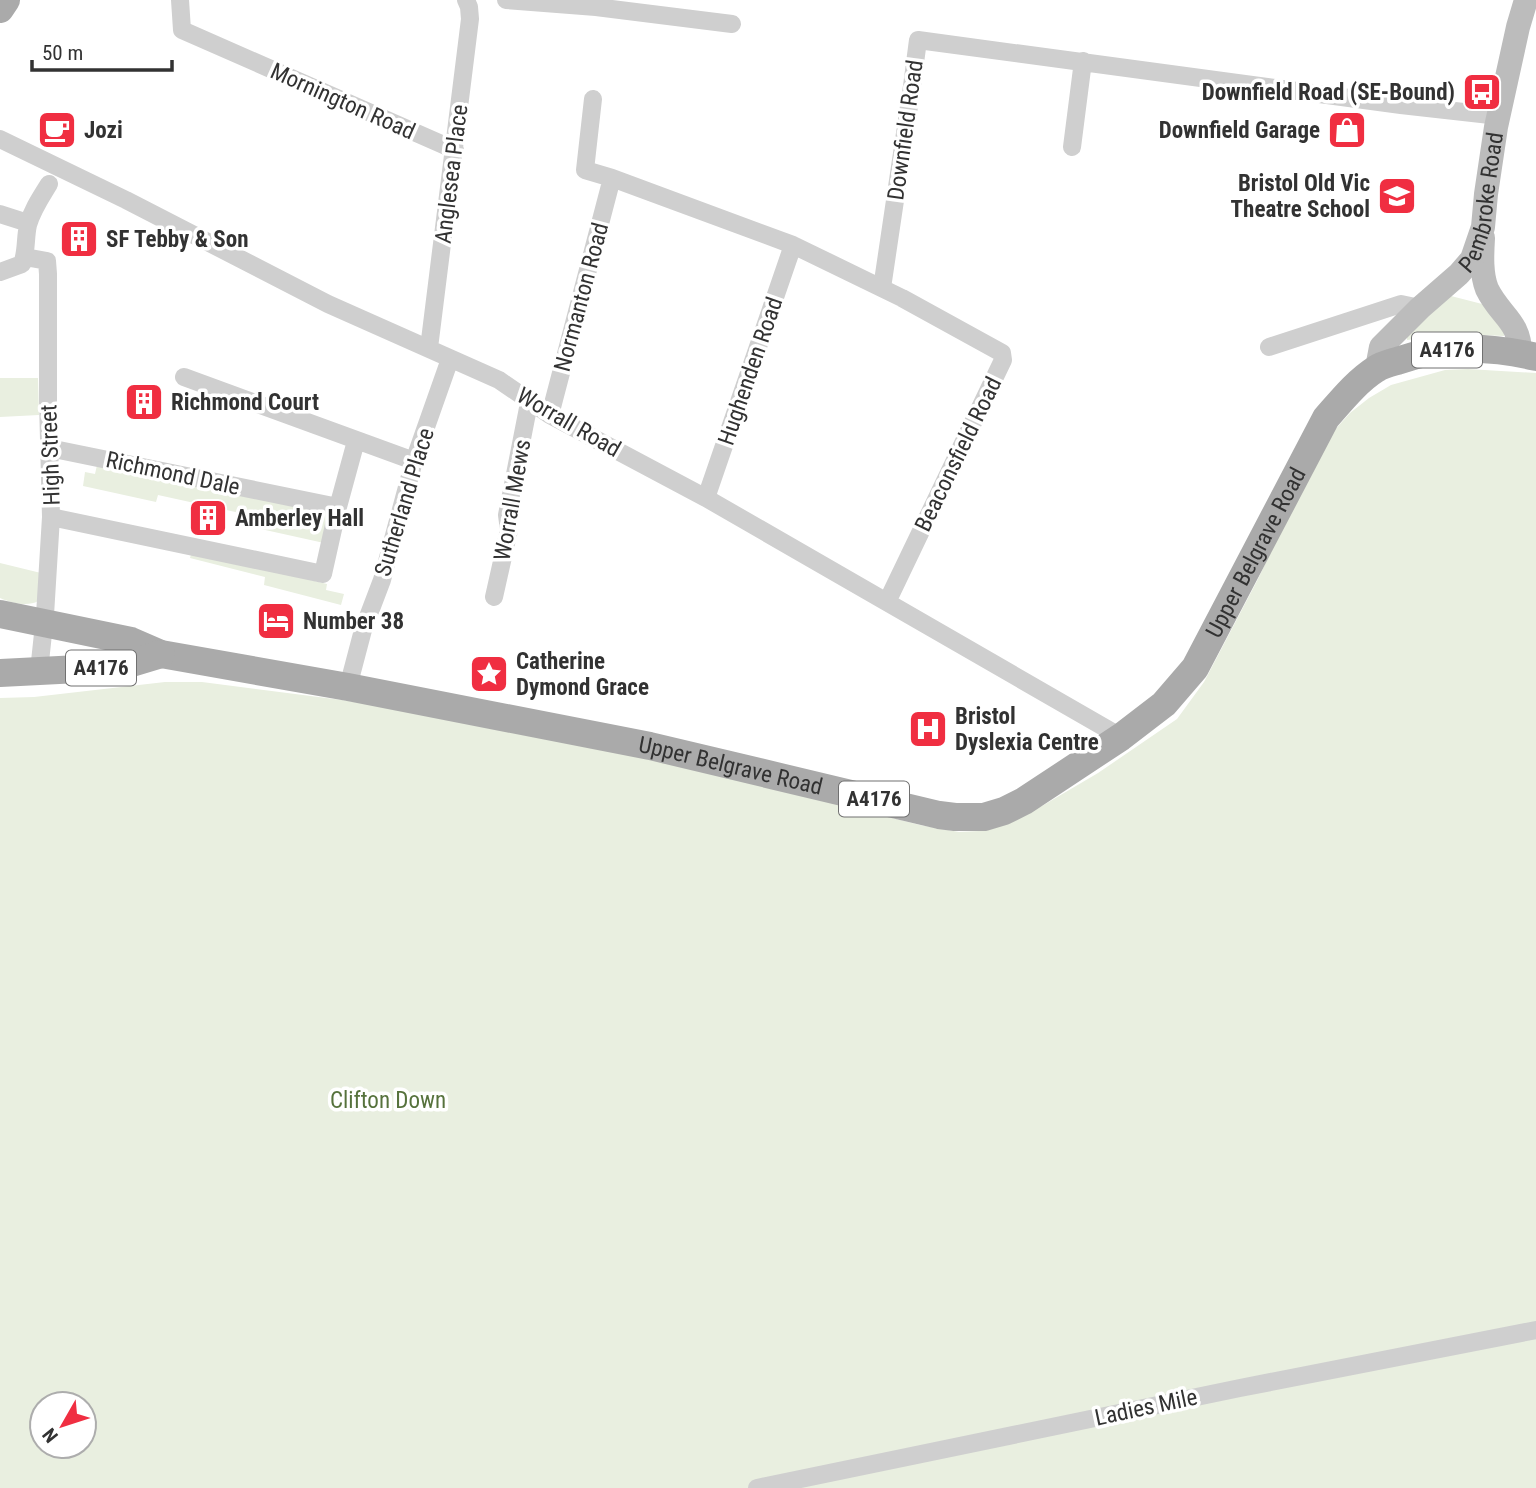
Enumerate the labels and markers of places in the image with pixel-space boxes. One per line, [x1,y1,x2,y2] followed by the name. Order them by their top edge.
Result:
[1461,71,1503,113] bus stop icon: Downfield Road (SE-Bound)
[1202,79,1455,106] place label: Downfield Road (SE-Bound)
[36,109,78,151] cafe icon: Jozi
[1326,109,1368,151] shop icon: Downfield Garage
[84,117,123,144] place label: Jozi
[1159,117,1320,144] place label: Downfield Garage
[1231,170,1370,223] place label: Bristol Old Vic Theatre School
[1376,175,1418,217] school or university icon: Bristol Old Vic Theatre School
[58,218,100,260] building icon: SF Tebby & Son
[106,226,248,253] place label: SF Tebby & Son
[123,381,165,423] building icon: Richmond Court
[171,389,319,416] place label: Richmond Court
[187,497,229,539] building icon: Amberley Hall
[235,505,364,532] place label: Amberley Hall
[255,600,297,642] hotel icon: Number 38
[303,608,404,635] place label: Number 38
[516,648,649,701] place label: Catherine Dymond Grace
[468,653,510,695] place icon: Catherine Dymond Grace
[955,703,1099,756] place label: Bristol Dyslexia Centre
[907,708,949,750] hospital icon: Bristol Dyslexia Centre

